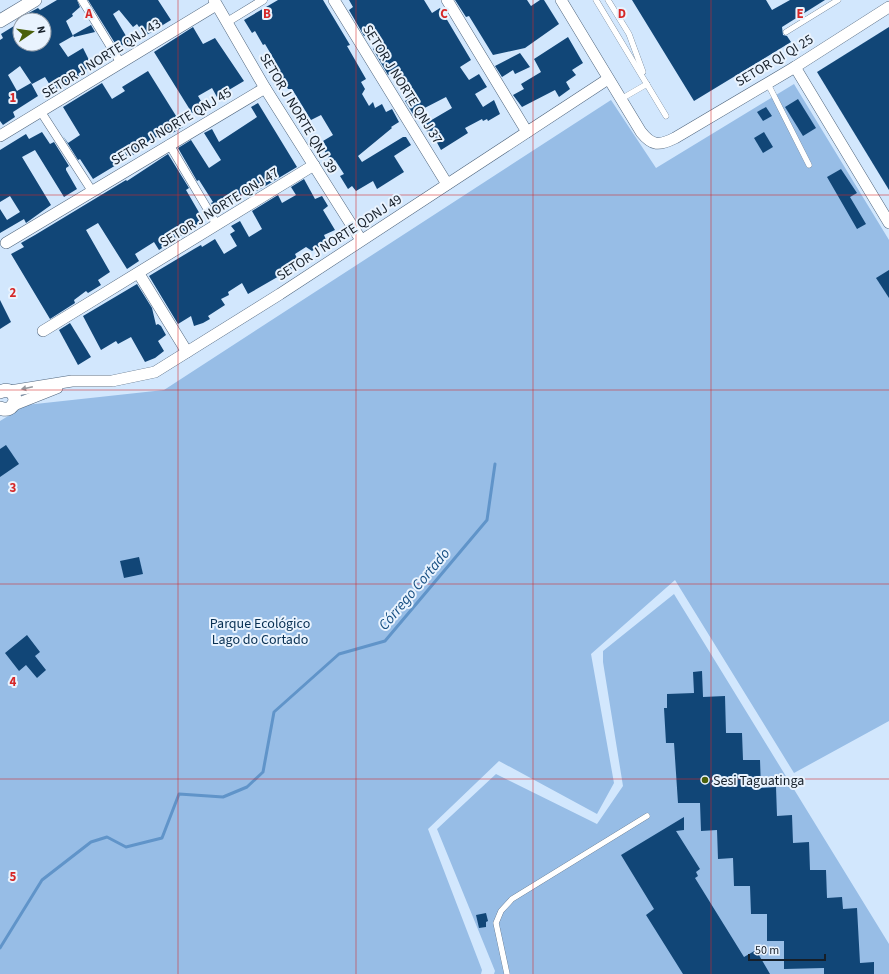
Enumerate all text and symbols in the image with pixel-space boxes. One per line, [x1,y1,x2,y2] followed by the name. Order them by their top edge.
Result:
[84,5,93,23] text: A
[263,5,271,23] text: B
[440,5,448,23] text: C
[618,5,626,23] text: D
[796,5,804,23] text: E
[12,12,52,52] north arrow
[38,15,164,101] street label: SETOR J NORTE QNJ 43
[357,21,447,148] street label: SETOR J NORTE QNJ 37
[732,30,817,92] street label: SETOR QI QI 25
[254,50,342,177] street label: SETOR J NORTE QNJ 39
[108,83,235,171] street label: SETOR J NORTE QNJ 45
[10,89,17,107] text: 1
[156,163,283,253] street label: SETOR J NORTE QNJ 47
[273,190,406,286] street label: SETOR J NORTE QDNJ 49
[10,284,17,302] text: 2
[21,385,33,391] one-way arrow
[10,479,17,497] text: 3
[374,543,455,635] water label: Córrego Cortado
[210,614,310,650] park label: Parque Ecológico Lago do Cortado
[10,673,17,691] text: 4
[713,771,804,791] place label: Sesi Taguatinga
[700,775,710,785] marker: Sesi Taguatinga
[10,868,17,886] text: 5
[749,936,825,962] scale bar
[755,942,779,959] text: 50 m

